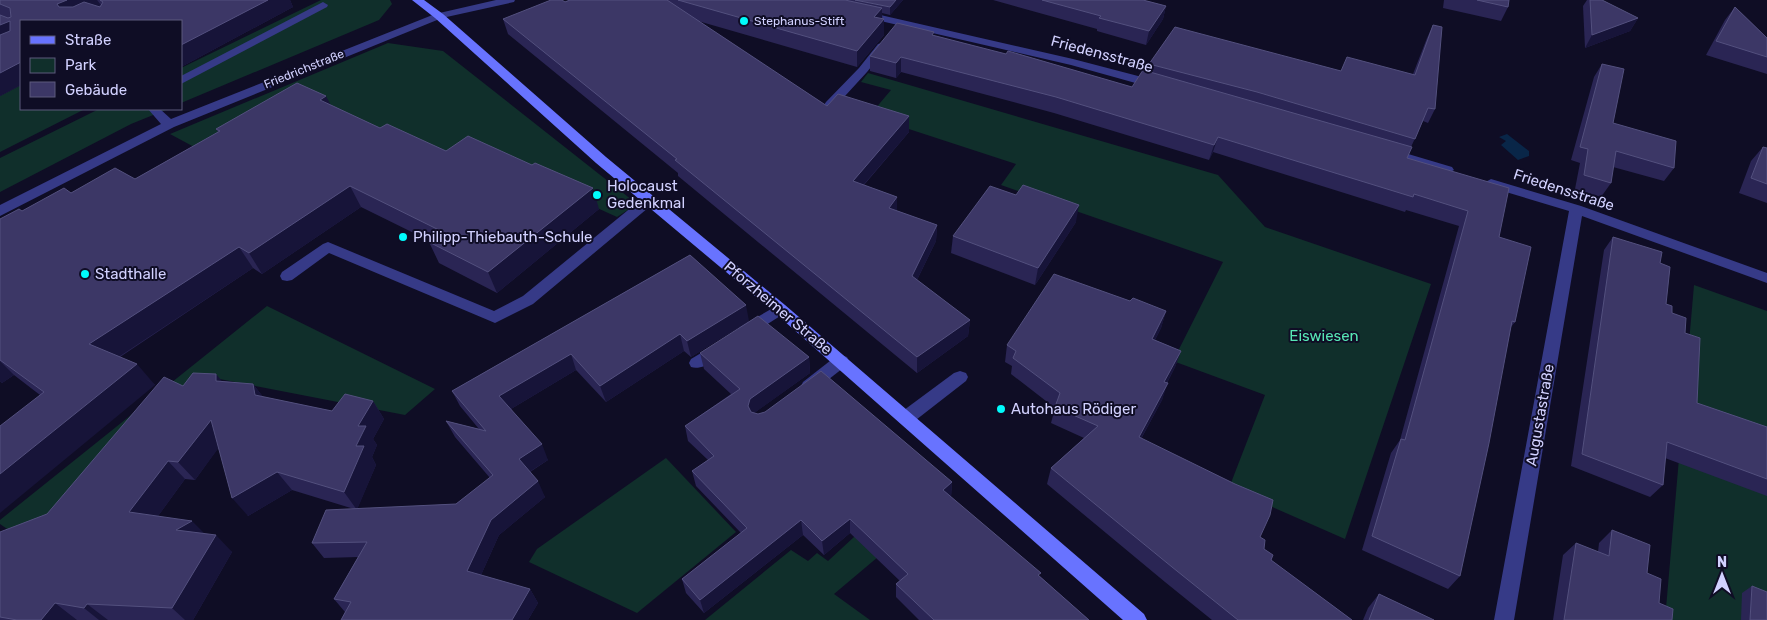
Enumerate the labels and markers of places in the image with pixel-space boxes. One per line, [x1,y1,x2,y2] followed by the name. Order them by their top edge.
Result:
[754,14,845,28] place label: Stephanus-Stift
[738,15,750,27] marker: Stephanus-Stift
[607,177,685,212] place label: Holocaust Gedenkmal
[591,189,603,201] marker: Holocaust Gedenkmal
[413,228,592,246] place label: Philipp-Thiebauth-Schule
[397,231,409,243] marker: Philipp-Thiebauth-Schule
[95,265,166,283] place label: Stadthalle
[79,268,91,280] marker: Stadthalle
[1011,400,1136,418] place label: Autohaus Rödiger
[995,403,1007,415] marker: Autohaus Rödiger

